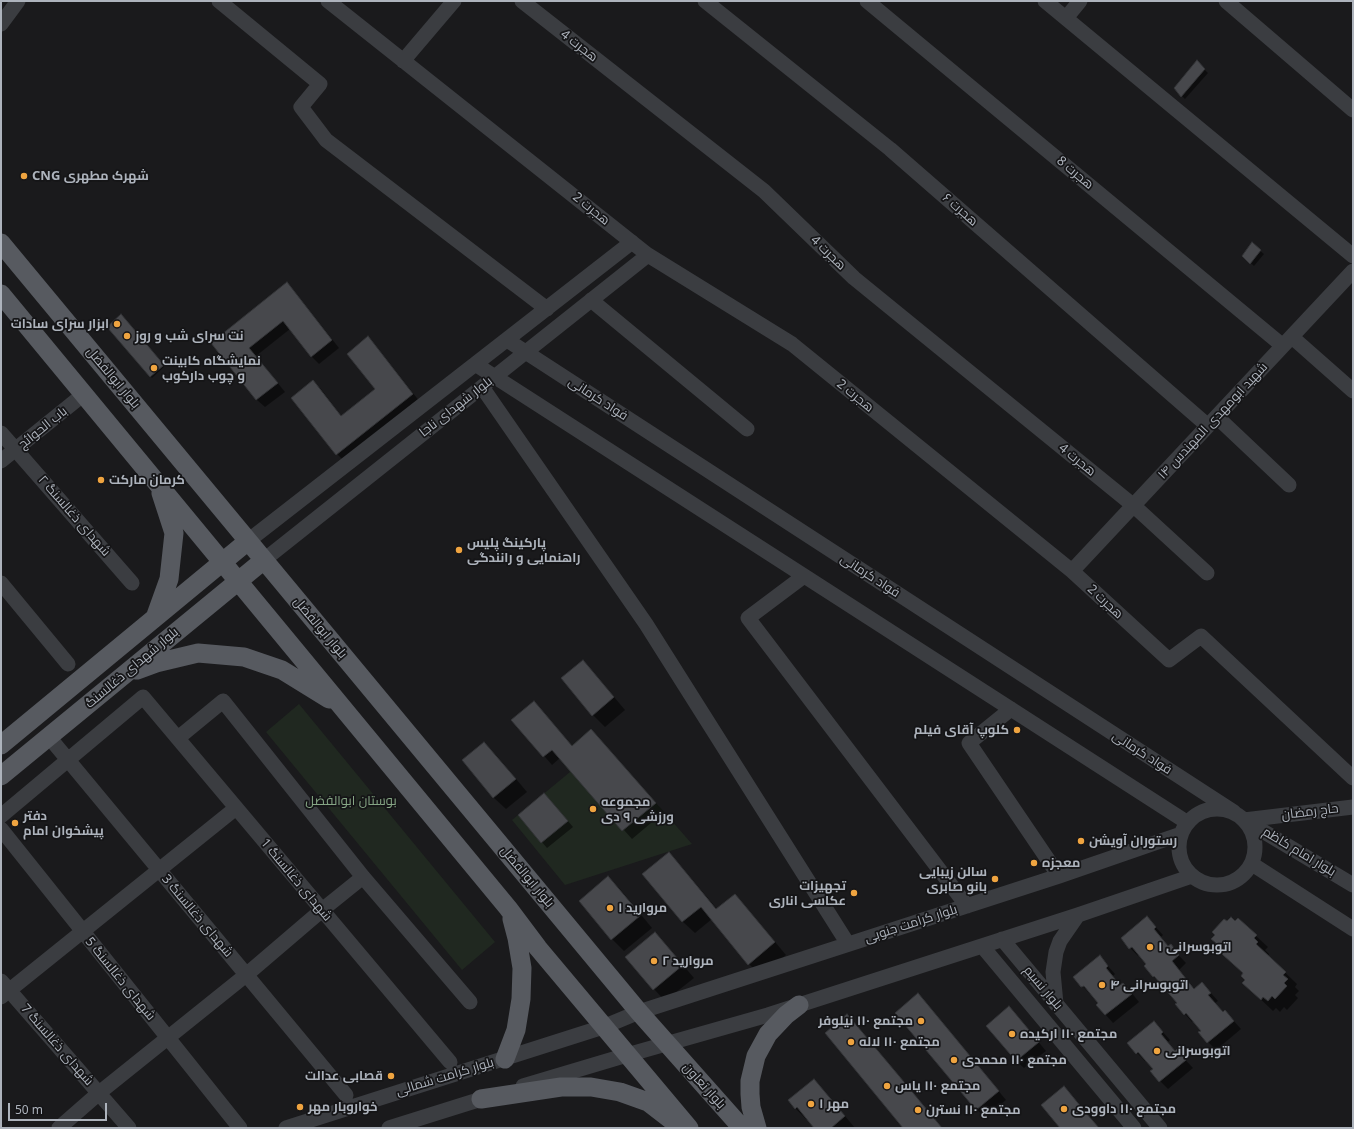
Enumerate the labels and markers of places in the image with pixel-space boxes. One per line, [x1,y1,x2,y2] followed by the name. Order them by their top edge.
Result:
[32,168,149,184] place label: CNG شهرک مطهری
[19,171,29,181] marker: CNG شهرک مطهری
[11,316,109,332] place label: ابزار سرای سادات
[112,319,122,329] marker: ابزار سرای سادات
[135,328,244,344] place label: نت سرای شب و روز
[122,331,132,341] marker: نت سرای شب و روز
[162,353,261,384] place label: نمایشگاه کابینت و چوب دارکوب
[149,363,159,373] marker: نمایشگاه کابینت و چوب دارکوب
[109,472,185,488] place label: کرمان مارکت
[96,475,106,485] marker: کرمان مارکت
[467,535,580,566] place label: پارکینگ پلیس راهنمایی و رانندگی
[454,545,464,555] marker: پارکینگ پلیس راهنمایی و رانندگی
[914,722,1009,738] place label: کلوپ آقای فیلم
[1012,725,1022,735] marker: کلوپ آقای فیلم
[601,794,674,825] place label: مجموعه ورزشی ۹ دی
[588,804,598,814] marker: مجموعه ورزشی ۹ دی
[23,808,104,839] place label: دفتر پیشخوان امام
[10,818,20,828] marker: دفتر پیشخوان امام
[1089,833,1177,849] place label: رستوران آویشن
[1076,836,1086,846] marker: رستوران آویشن
[1042,855,1080,871] place label: معجزه
[1029,858,1039,868] marker: معجزه
[919,864,987,895] place label: سالن زیبایی بانو صابری
[990,874,1000,884] marker: سالن زیبایی بانو صابری
[769,878,846,909] place label: تجهیزات عکاسی اناری
[849,888,859,898] marker: تجهیزات عکاسی اناری
[618,900,667,916] place label: مروارید ۱
[605,903,615,913] marker: مروارید ۱
[1158,939,1232,955] place label: اتوبوسرانی ۱
[1145,942,1155,952] marker: اتوبوسرانی ۱
[662,953,714,969] place label: مروارید ۲
[649,956,659,966] marker: مروارید ۲
[1110,977,1189,993] place label: اتوبوسرانی ۴
[1097,980,1107,990] marker: اتوبوسرانی ۴
[818,1013,913,1029] place label: مجتمع ۱۱۰ نیلوفر
[916,1016,926,1026] marker: مجتمع ۱۱۰ نیلوفر
[1020,1026,1117,1042] place label: مجتمع ۱۱۰ ارکیده
[1007,1029,1017,1039] marker: مجتمع ۱۱۰ ارکیده
[859,1034,940,1050] place label: مجتمع ۱۱۰ لاله
[846,1037,856,1047] marker: مجتمع ۱۱۰ لاله
[1165,1043,1231,1059] place label: اتوبوسرانی
[1152,1046,1162,1056] marker: اتوبوسرانی
[962,1052,1067,1068] place label: مجتمع ۱۱۰ محمدی
[949,1055,959,1065] marker: مجتمع ۱۱۰ محمدی
[305,1068,383,1084] place label: قصابی عدالت
[386,1071,396,1081] marker: قصابی عدالت
[895,1078,980,1094] place label: مجتمع ۱۱۰ یاس
[882,1081,892,1091] marker: مجتمع ۱۱۰ یاس
[819,1096,849,1112] place label: مهر ۱
[308,1099,378,1115] place label: خواروبار مهر
[806,1099,816,1109] marker: مهر ۱
[1072,1101,1176,1117] place label: مجتمع ۱۱۰ داوودی
[295,1102,305,1112] marker: خواروبار مهر
[926,1102,1020,1118] place label: مجتمع ۱۱۰ نسترن
[1059,1104,1069,1114] marker: مجتمع ۱۱۰ داوودی
[913,1105,923,1115] marker: مجتمع ۱۱۰ نسترن

